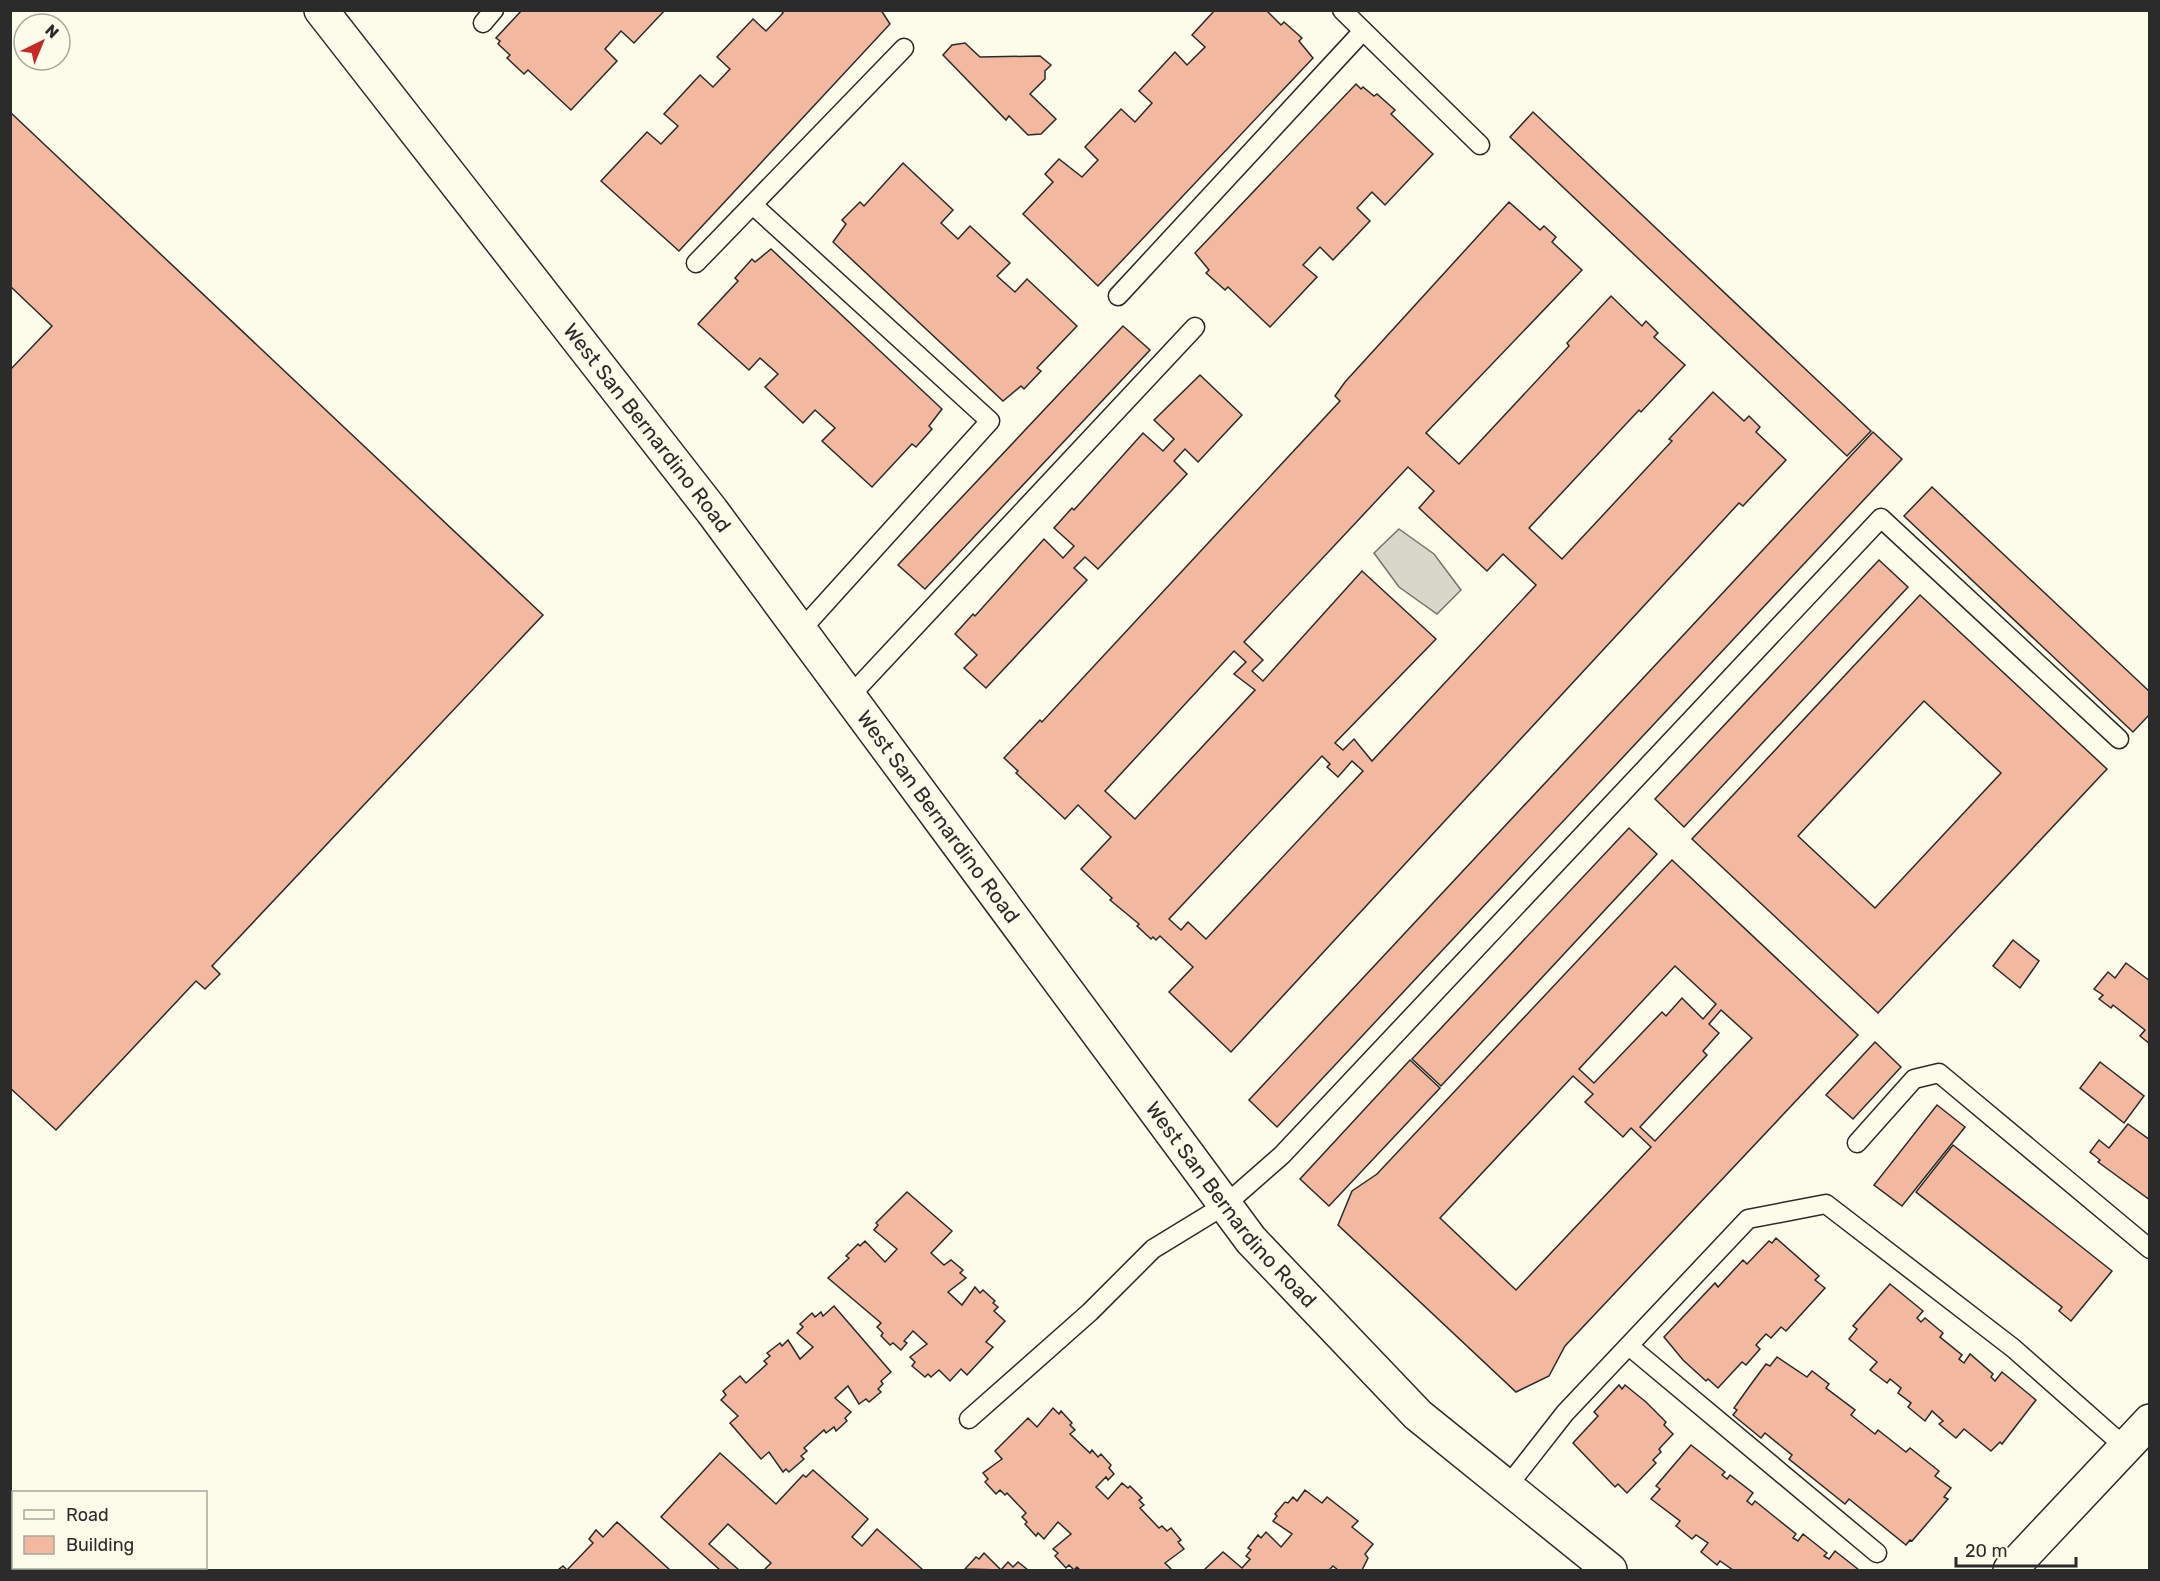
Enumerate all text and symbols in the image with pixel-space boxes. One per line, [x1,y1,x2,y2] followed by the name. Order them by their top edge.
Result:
[12,12,72,72] north arrow
[41,21,63,42] text: N
[558,318,736,537] street label: West San Bernardino Road
[852,705,1025,928] street label: West San Bernardino Road
[1141,1096,1322,1313] street label: West San Bernardino Road
[12,1491,207,1569] legend
[66,1504,109,1526] text: Road
[1956,1530,2076,1568] scale bar
[66,1534,134,1556] text: Building
[1965,1540,2007,1562] text: 20 m

